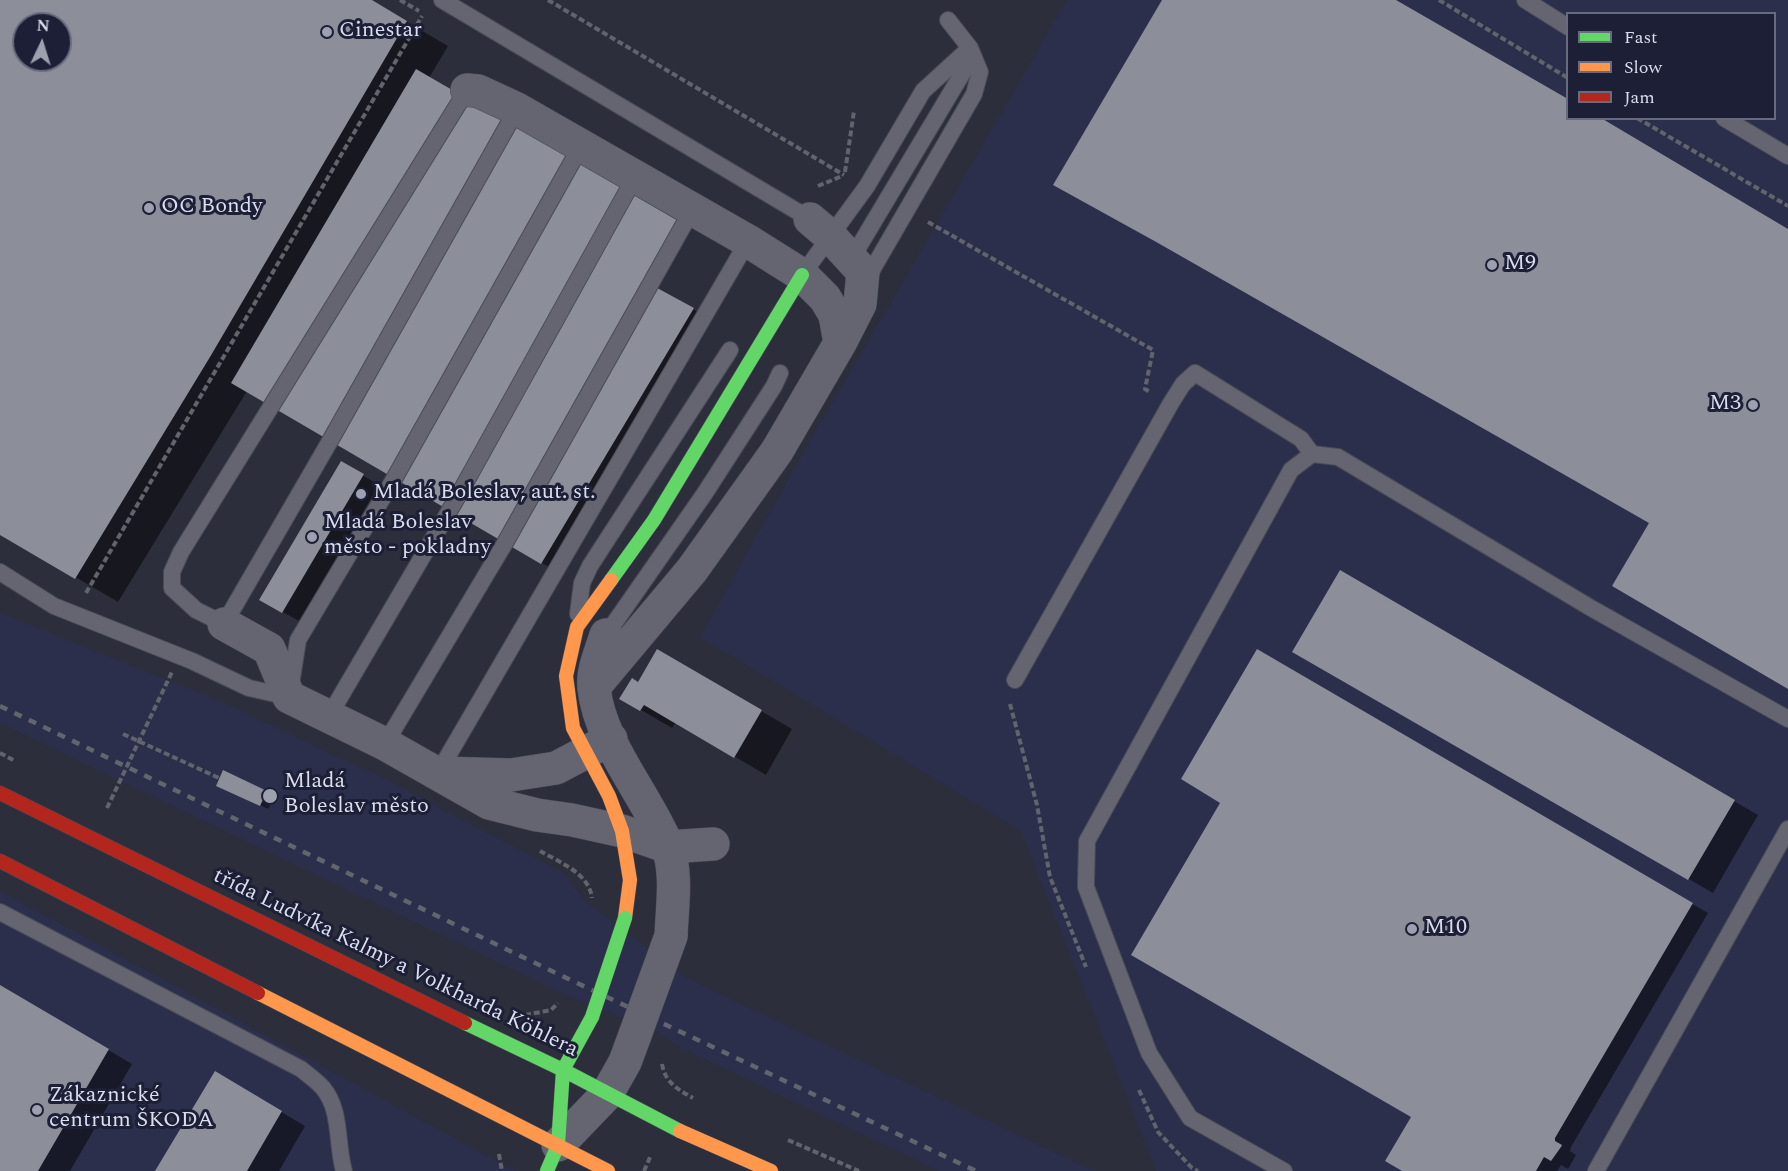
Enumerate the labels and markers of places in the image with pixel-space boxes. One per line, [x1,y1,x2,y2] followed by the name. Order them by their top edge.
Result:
[339,19,422,45] place label: Cinestar
[320,25,334,39] marker: Cinestar
[161,195,263,221] place label: OC Bondy
[142,201,156,215] marker: OC Bondy
[1504,252,1536,278] place label: M9
[1485,258,1499,272] marker: M9
[1709,392,1741,418] place label: M3
[1746,398,1760,412] marker: M3
[373,481,595,507] place label: Mladá Boleslav, aut. st.
[354,487,368,501] marker: Mladá Boleslav, aut. st.
[324,511,491,562] place label: Mladá Boleslav město - pokladny
[305,530,319,544] marker: Mladá Boleslav město - pokladny
[284,770,429,822] place label: Mladá Boleslav město
[261,787,279,805] marker: Mladá Boleslav město
[1424,916,1467,942] place label: M10
[1405,922,1419,936] marker: M10
[49,1084,214,1136] place label: Zákaznické centrum ŠKODA
[30,1103,44,1117] marker: Zákaznické centrum ŠKODA

